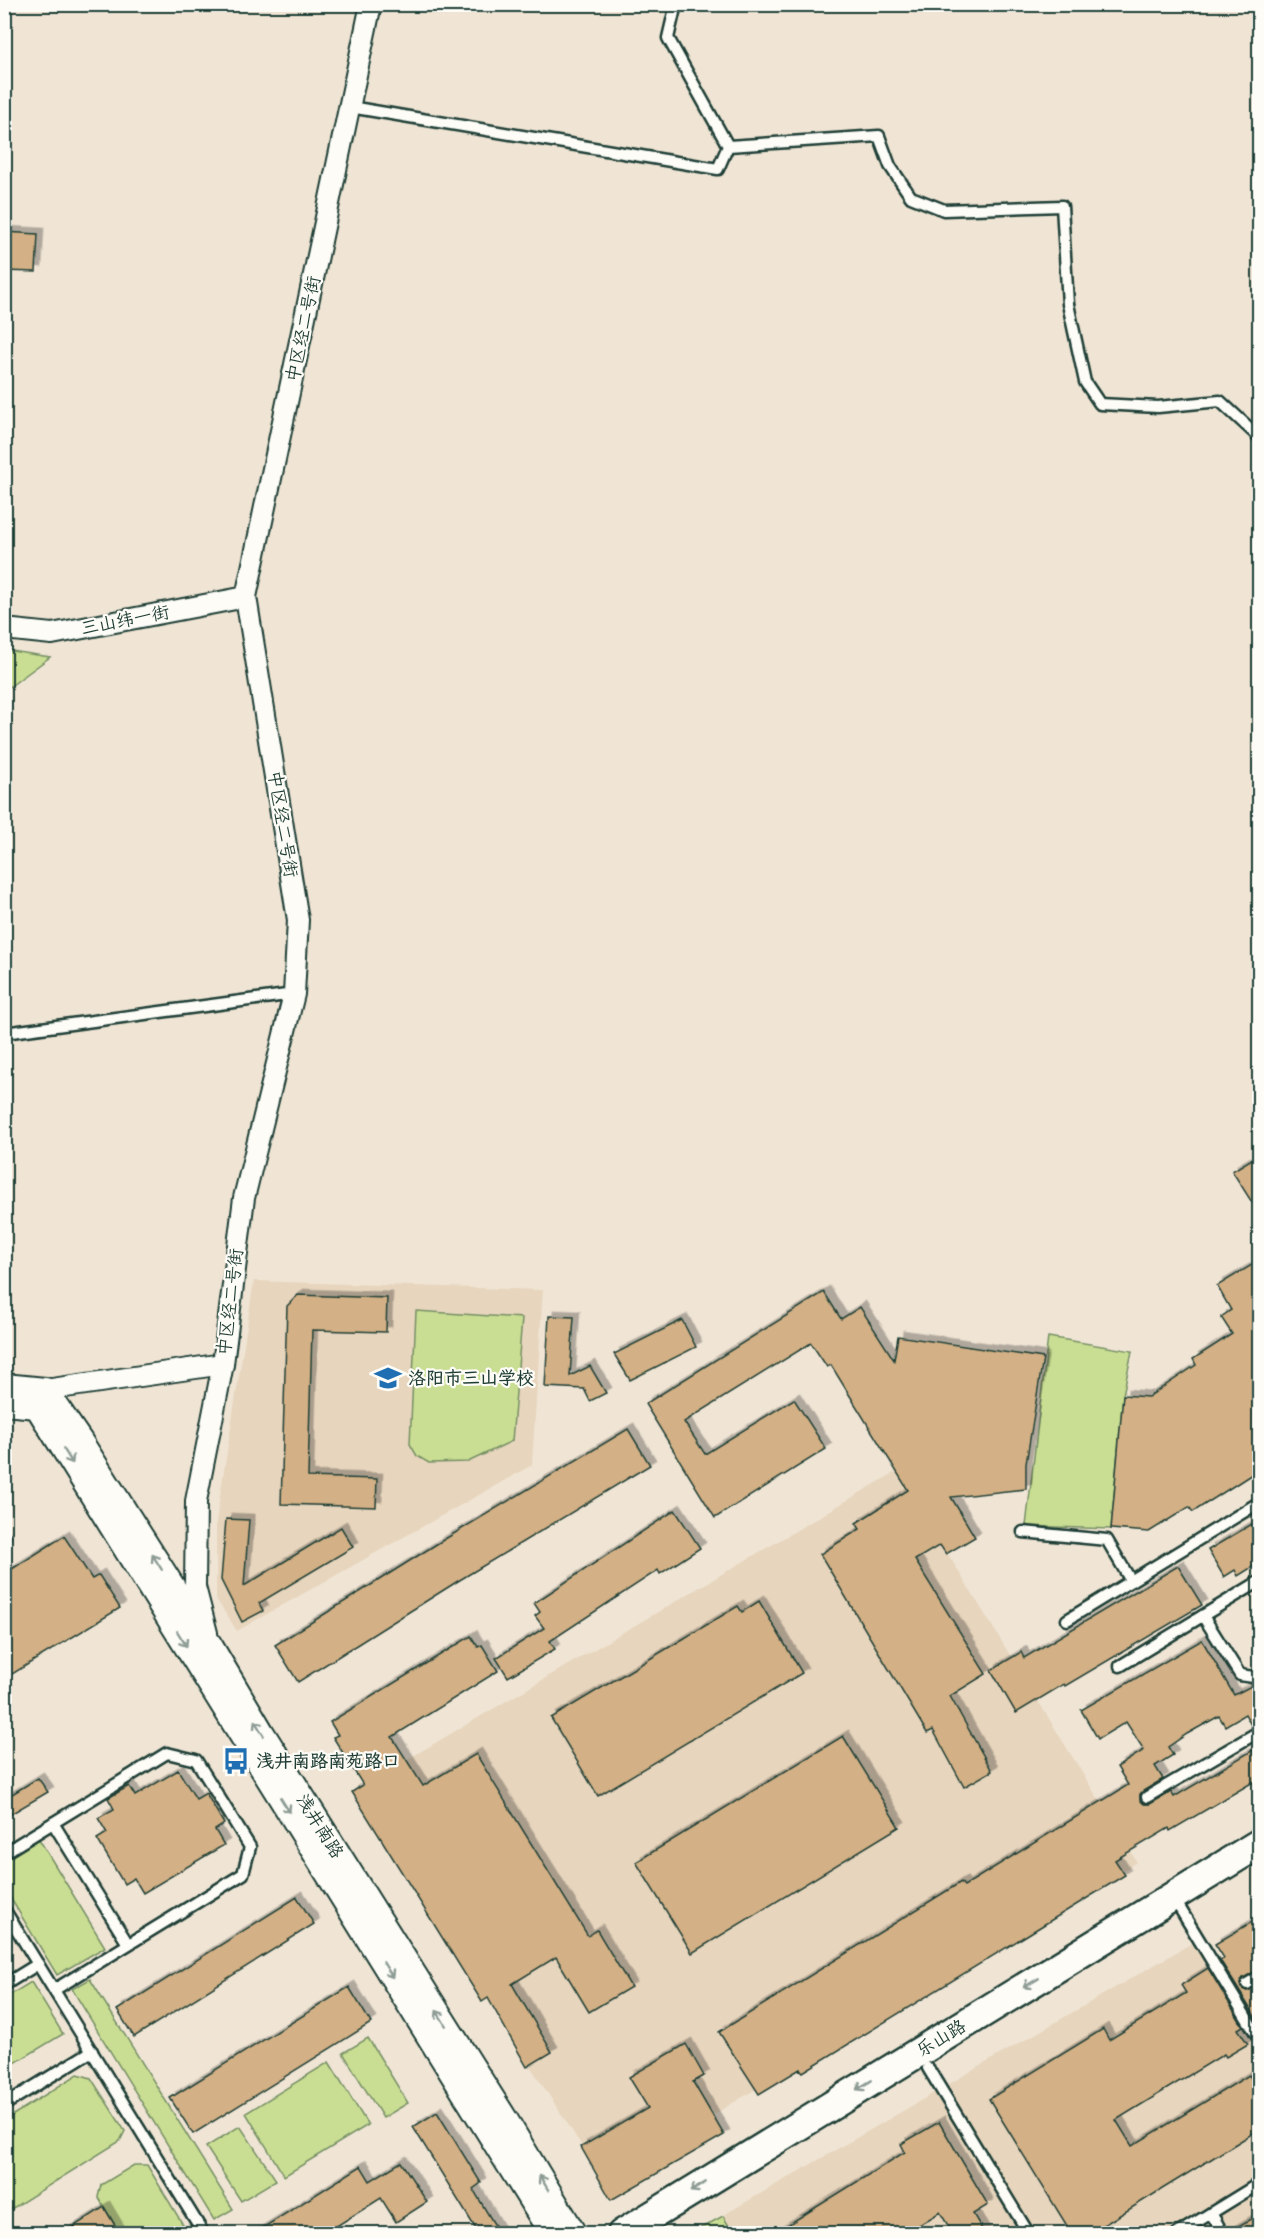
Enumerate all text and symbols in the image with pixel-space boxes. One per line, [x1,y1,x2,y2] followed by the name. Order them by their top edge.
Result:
[282,274,325,384] street label: 中区经二号街
[79,602,171,639] street label: 三山纬一街
[264,769,301,879] street label: 中区经二号街
[213,1247,247,1357] street label: 中区经二号街
[373,1363,403,1393] school or university icon: 洛阳市三山学校
[408,1368,534,1389] place label: 洛阳市三山学校
[63,1447,75,1464] one-way arrow
[151,1554,163,1571] one-way arrow
[177,1630,189,1647] one-way arrow
[253,1720,265,1737] one-way arrow
[221,1746,251,1776] bus stop icon: 浅井南路南苑路口
[256,1751,400,1772] place label: 浅井南路南苑路口
[292,1790,348,1862] street label: 浅井南路
[280,1796,292,1813] one-way arrow
[383,1961,395,1978] one-way arrow
[1023,1978,1040,1990] one-way arrow
[435,2010,447,2027] one-way arrow
[913,2016,970,2061] street label: 乐山路
[856,2080,873,2092] one-way arrow
[538,2175,550,2192] one-way arrow
[690,2181,707,2193] one-way arrow

